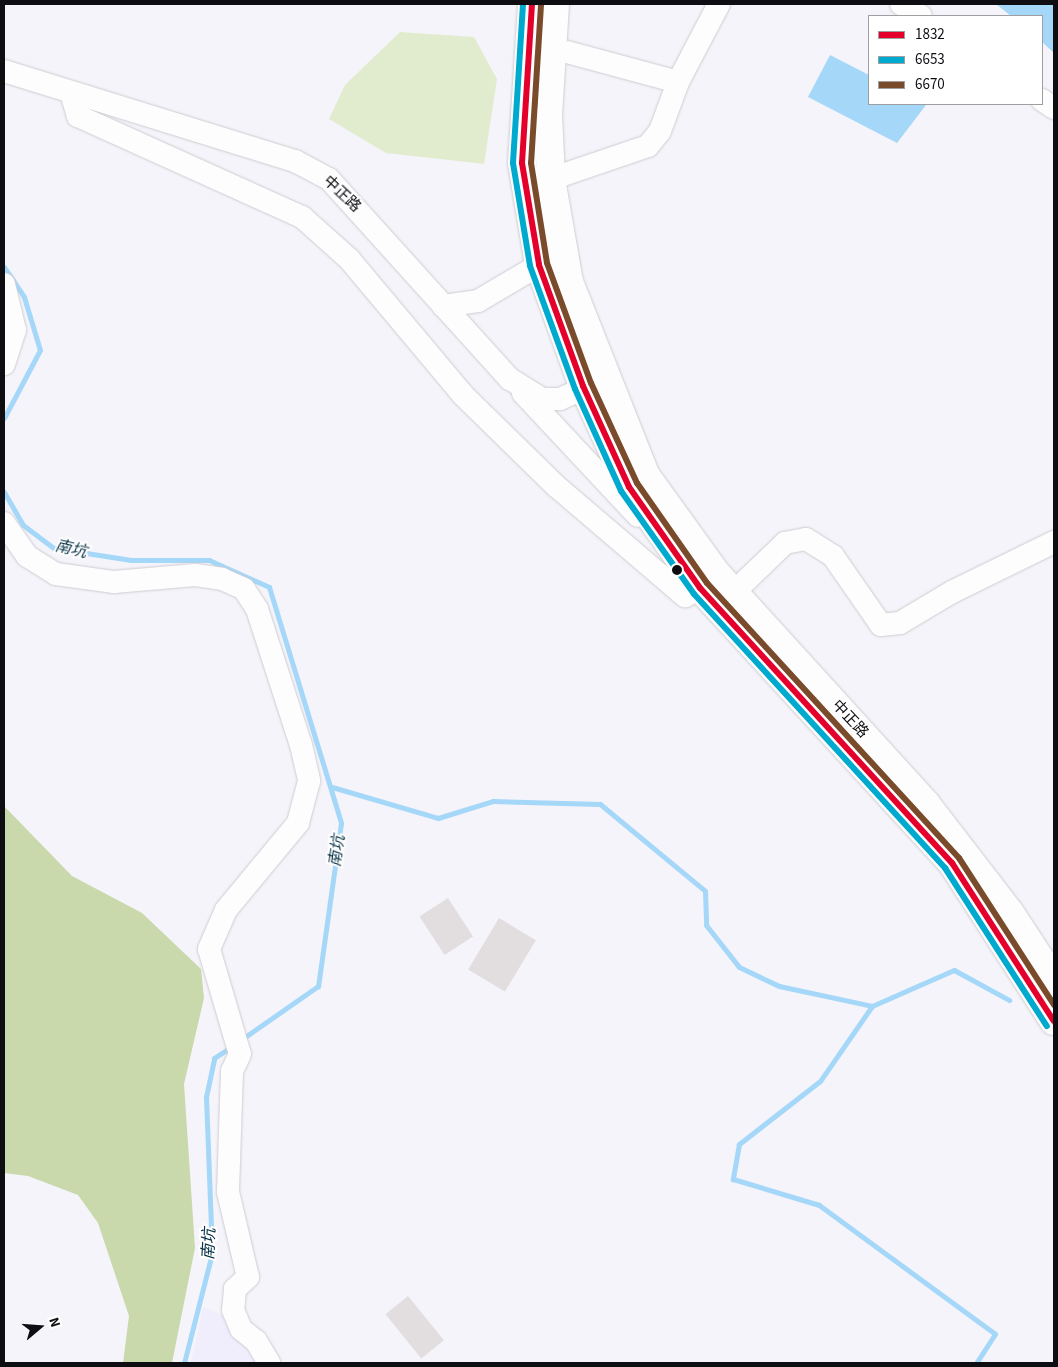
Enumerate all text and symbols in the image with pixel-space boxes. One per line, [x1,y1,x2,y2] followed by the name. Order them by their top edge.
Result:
[868,15,1043,105] legend
[915,24,945,45] text: 1832
[915,49,945,70] text: 6653
[915,74,945,95] text: 6670
[319,172,365,216] street label: 中正路
[53,536,89,562] water label: 南坑
[672,565,682,575] unlabelled marker
[828,696,872,742] street label: 中正路
[325,834,349,868] water label: 南坑
[199,1228,219,1260] water label: 南坑
[15,1302,65,1352] north arrow
[43,1315,65,1330] text: N

